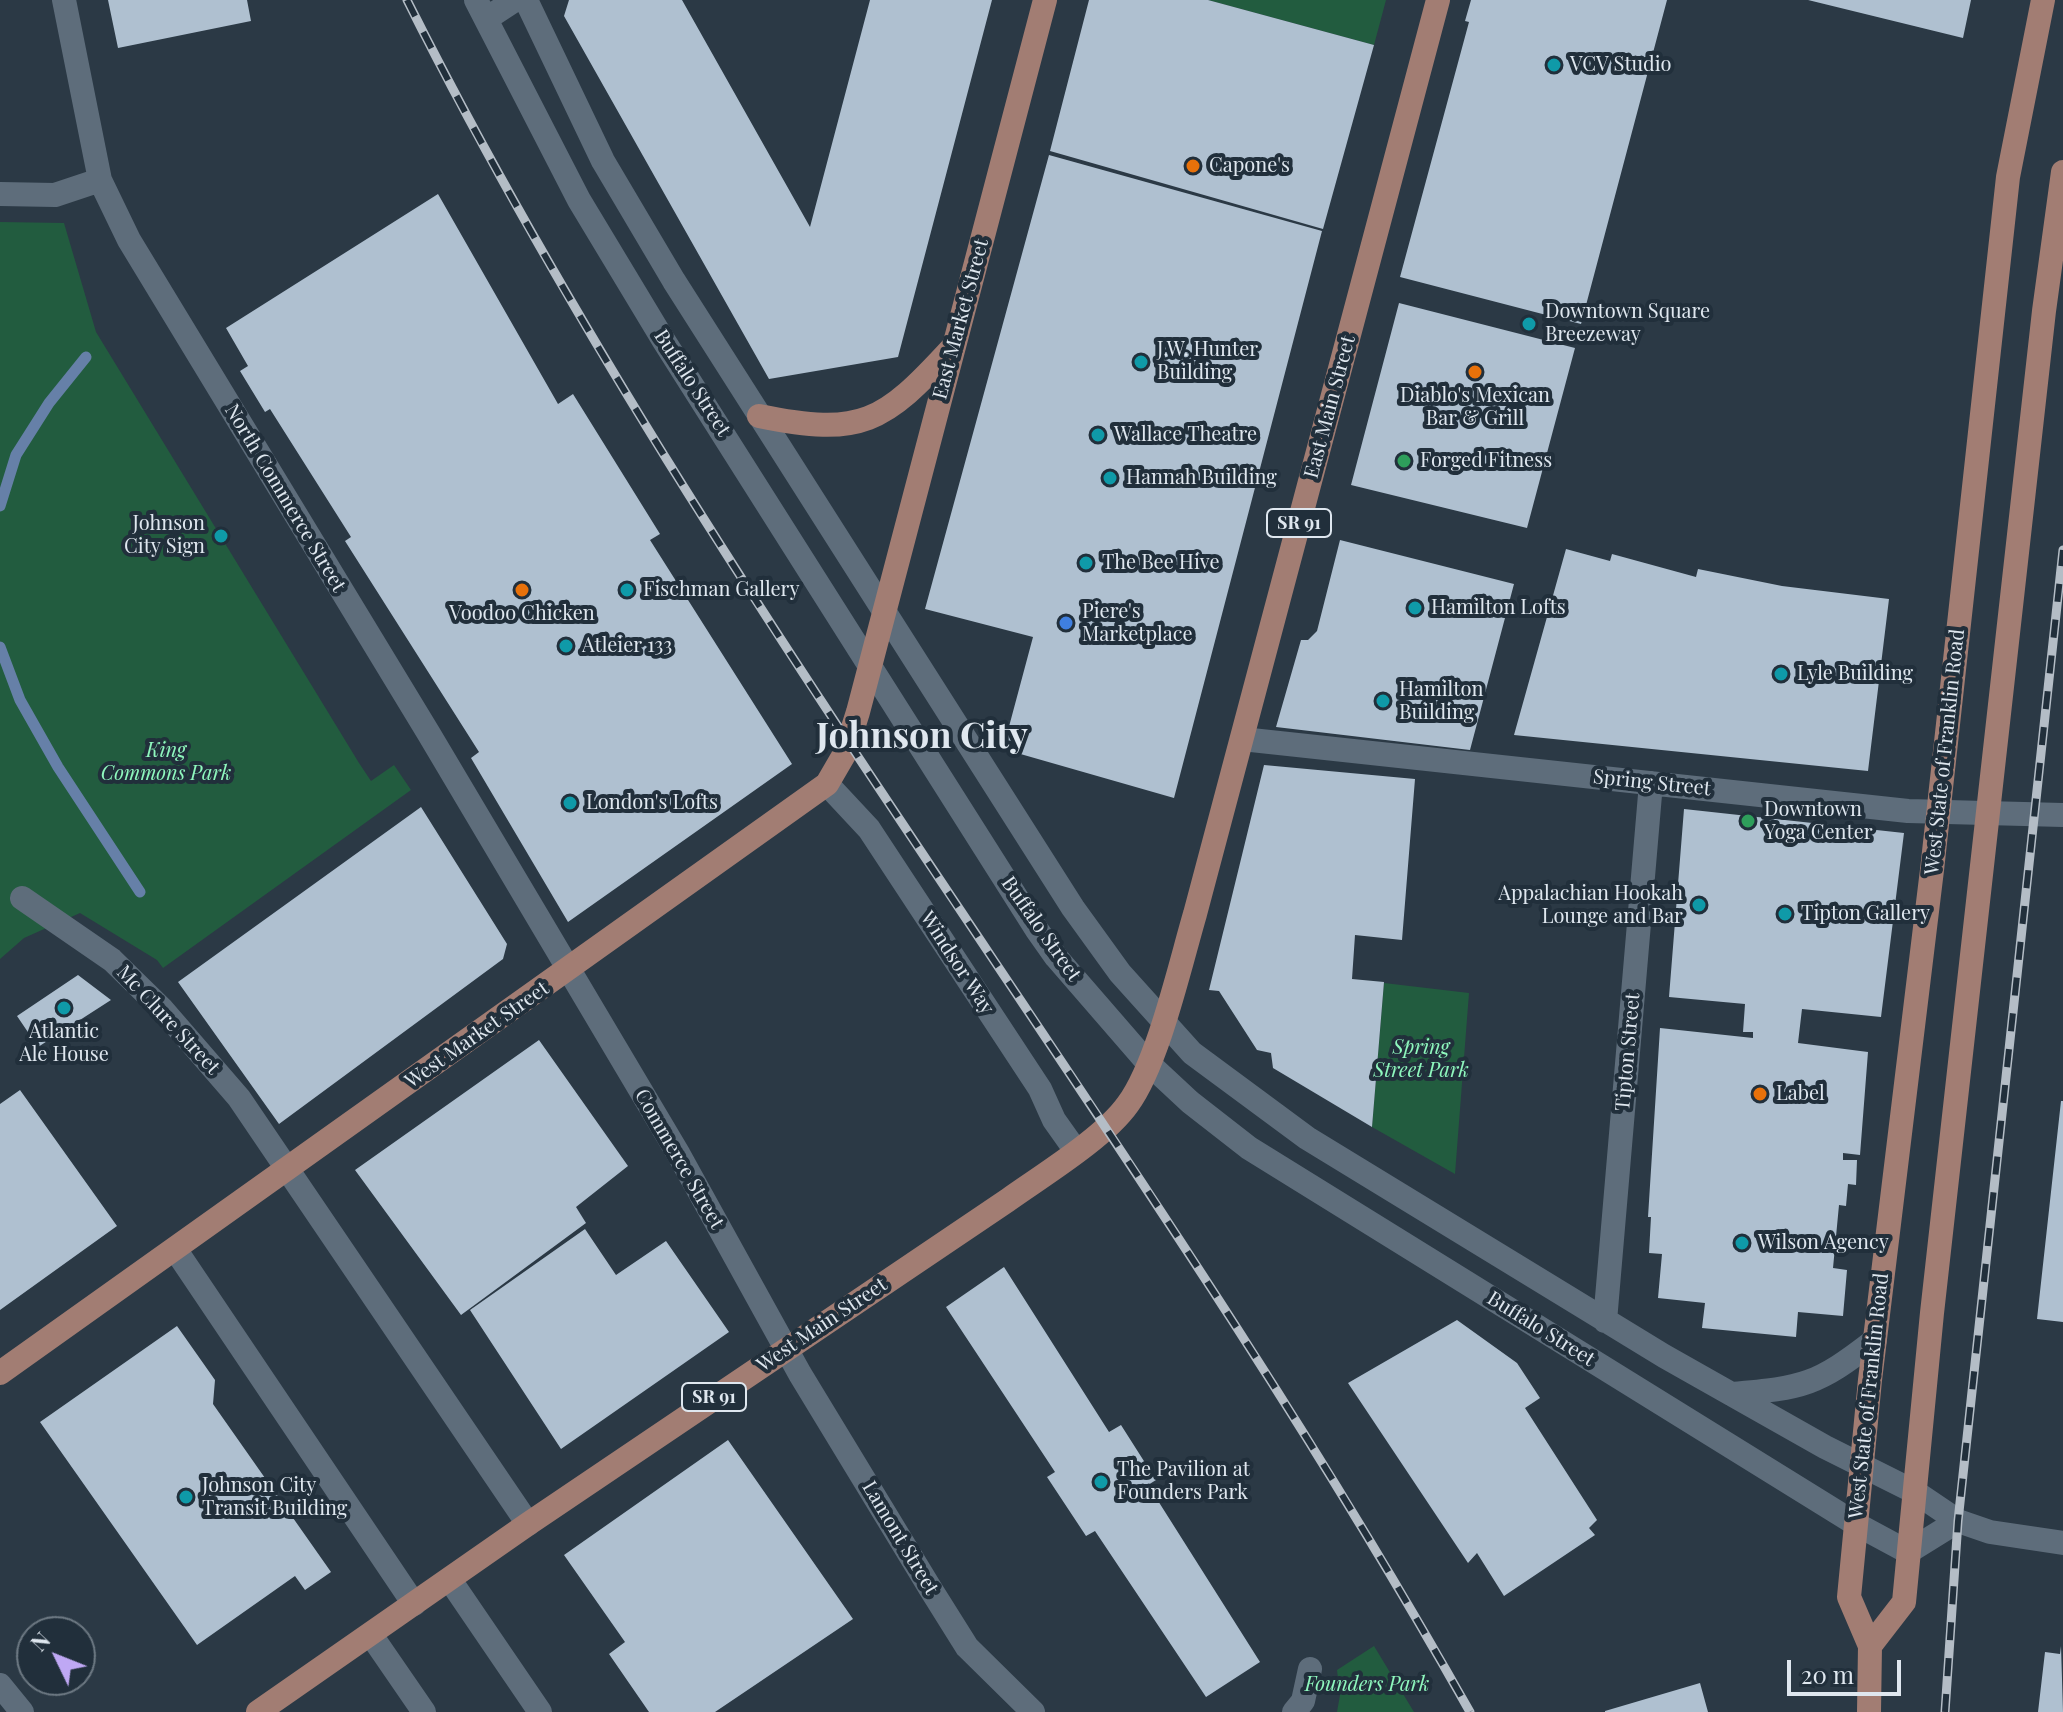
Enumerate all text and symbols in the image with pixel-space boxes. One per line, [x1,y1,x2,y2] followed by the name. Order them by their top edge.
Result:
[1570,53,1672,77] place label: VCV Studio
[1545,56,1563,74] marker: VCV Studio
[1209,154,1290,178] place label: Capone's
[1184,157,1202,175] marker: Capone's
[928,236,994,402] street label: East Market Street
[1545,300,1710,347] place label: Downtown Square Breezeway
[1520,315,1538,333] marker: Downtown Square Breezeway
[649,325,735,441] street label: Buffalo Street
[1299,333,1361,481] street label: East Main Street
[1157,338,1258,385] place label: J.W. Hunter Building
[1132,353,1150,371] marker: J.W. Hunter Building
[1466,363,1484,381] marker: Diablo's Mexican Bar & Grill
[1400,384,1550,431] place label: Diablo's Mexican Bar & Grill
[219,400,351,596] street label: North Commerce Street
[1114,423,1257,447] place label: Wallace Theatre
[1089,426,1107,444] marker: Wallace Theatre
[1420,449,1552,473] place label: Forged Fitness
[1395,452,1413,470] marker: Forged Fitness
[1126,466,1277,490] place label: Hannah Building
[1101,469,1119,487] marker: Hannah Building
[1267,509,1331,537] road number: SR 91
[124,512,205,559] place label: Johnson City Sign
[212,527,230,545] marker: Johnson City Sign
[1102,551,1220,575] place label: The Bee Hive
[1077,554,1095,572] marker: The Bee Hive
[643,578,800,602] place label: Fischman Gallery
[513,581,531,599] marker: Voodoo Chicken
[618,581,636,599] marker: Fischman Gallery
[1431,596,1566,620] place label: Hamilton Lofts
[1406,599,1424,617] marker: Hamilton Lofts
[1082,600,1193,647] place label: Piere's Marketplace
[449,602,595,626] place label: Voodoo Chicken
[1057,614,1075,632] marker: Piere's Marketplace
[1920,628,1970,876] street label: West State of Franklin Road
[582,634,672,658] place label: Atleier 133
[557,637,575,655] marker: Atleier 133
[1797,662,1913,686] place label: Lyle Building
[1772,665,1790,683] marker: Lyle Building
[1399,678,1483,725] place label: Hamilton Building
[1374,692,1392,710] marker: Hamilton Building
[816,715,1028,759] district label: Johnson City
[101,739,231,786] park label: King Commons Park
[1592,765,1712,801] street label: Spring Street
[586,791,718,815] place label: London's Lofts
[561,794,579,812] marker: London's Lofts
[1764,798,1873,845] place label: Downtown Yoga Center
[1739,812,1757,830] marker: Downtown Yoga Center
[996,872,1086,986] street label: Buffalo Street
[1498,882,1683,929] place label: Appalachian Hookah Lounge and Bar
[1690,896,1708,914] marker: Appalachian Hookah Lounge and Bar
[1801,902,1930,926] place label: Tipton Gallery
[1776,905,1794,923] marker: Tipton Gallery
[915,907,999,1019] street label: Windsor Way
[111,961,225,1079] street label: Mc Clure Street
[401,976,553,1094] street label: West Market Street
[1611,992,1645,1112] street label: Tipton Street
[55,999,73,1017] marker: Atlantic Ale House
[19,1020,109,1067] place label: Atlantic Ale House
[1373,1036,1469,1083] park label: Spring Street Park
[1776,1082,1825,1106] place label: Label
[629,1085,729,1233] street label: Commerce Street
[1751,1085,1769,1103] marker: Label
[1758,1231,1889,1255] place label: Wilson Agency
[1733,1234,1751,1252] marker: Wilson Agency
[1844,1272,1894,1520] street label: West State of Franklin Road
[752,1273,892,1377] street label: West Main Street
[1483,1286,1599,1372] street label: Buffalo Street
[682,1383,746,1411] road number: SR 91
[1117,1458,1250,1505] place label: The Pavilion at Founders Park
[1092,1473,1110,1491] marker: The Pavilion at Founders Park
[202,1474,347,1521] place label: Johnson City Transit Building
[857,1477,943,1599] street label: Lamont Street
[177,1488,195,1506] marker: Johnson City Transit Building
[16,1616,96,1696] north arrow
[24,1625,56,1657] text: N
[1791,1644,1905,1694] scale bar
[1801,1658,1854,1690] text: 20 m
[1305,1673,1429,1697] park label: Founders Park

